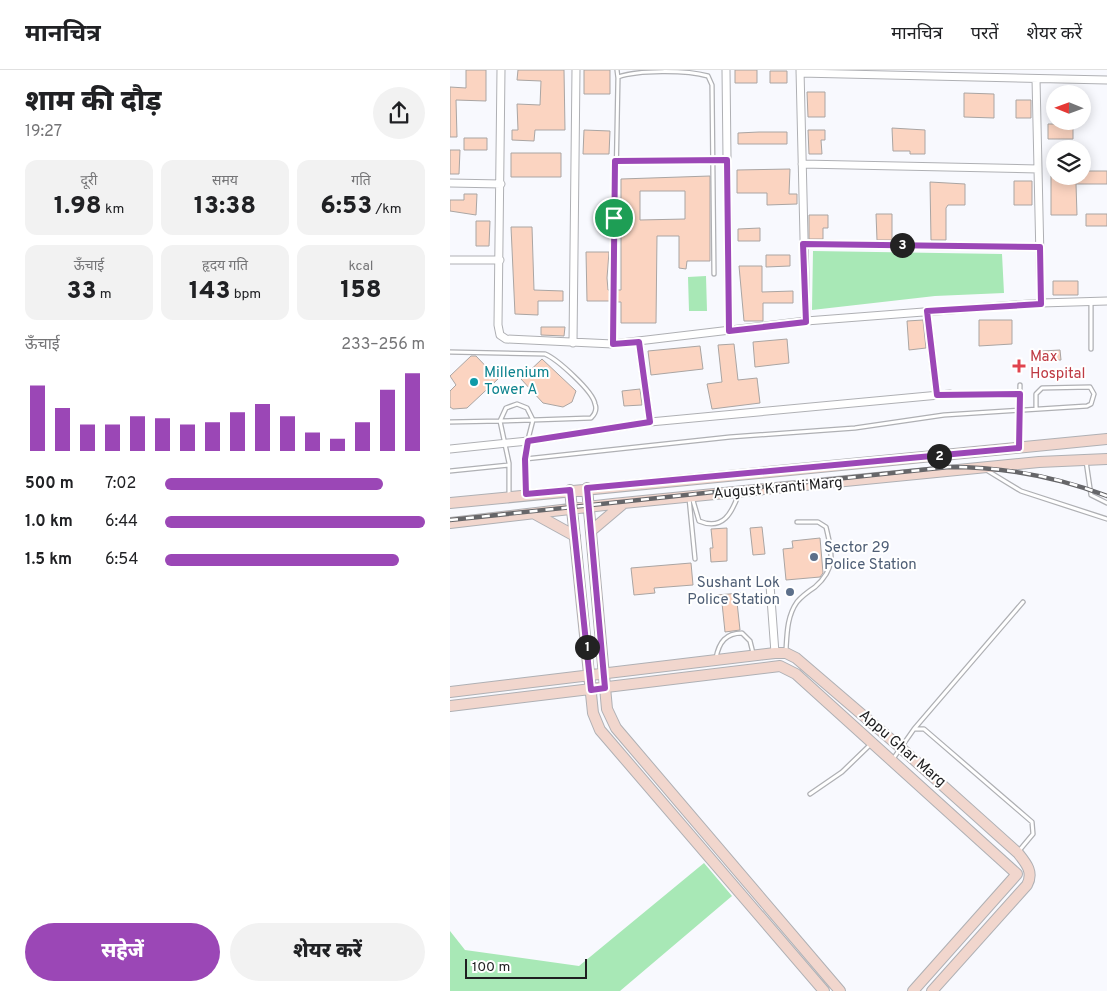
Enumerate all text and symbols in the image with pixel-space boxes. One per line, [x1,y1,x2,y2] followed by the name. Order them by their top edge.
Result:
[25,20,101,50] text: मानचित्र
[891,23,943,46] text: मानचित्र
[971,23,999,46] text: परतें
[1027,23,1082,46] text: शेयर करें
[25,85,161,121] text: शाम की दौड़
[1046,85,1091,130] north arrow
[1046,85,1091,185] map controls
[373,87,425,139] button: share
[25,122,62,142] text: 19:27
[1046,140,1091,185] button: layers
[81,173,97,190] text: दूरी
[212,173,238,190] text: समय
[351,173,371,190] text: गति
[54,191,102,223] text: 1.98
[194,191,256,223] text: 13:38
[320,191,372,223] text: 6:53
[593,197,635,239] pin
[102,201,124,218] text: km
[372,201,402,218] text: /km
[600,204,628,232] icon: arrive
[890,232,914,258] pin: 3
[898,237,907,254] text: 3
[74,258,104,275] text: ऊँचाई
[202,258,248,275] text: हृदय गति
[349,258,373,275] text: kcal
[340,275,382,307] text: 158
[66,276,96,308] text: 33
[189,276,230,308] text: 143
[96,286,112,303] text: m
[230,286,261,303] text: bpm
[25,335,60,355] text: ऊँचाई
[341,335,425,355] text: 233–256 m
[1030,348,1085,384] place label: Max Hospital
[1012,359,1026,373] marker: Max Hospital
[484,364,549,400] place label: Millenium Tower A
[468,376,480,388] marker: Millenium Tower A
[926,444,952,468] pin: 2
[935,448,944,465] text: 2
[25,474,74,494] text: 500 m
[105,474,136,494] text: 7:02
[713,474,843,504] street label: August Kranti Marg
[25,512,73,532] text: 1.0 km
[105,512,138,532] text: 6:44
[824,539,917,575] place label: Sector 29 Police Station
[25,550,72,570] text: 1.5 km
[105,550,138,570] text: 6:54
[808,551,820,563] marker: Sector 29 Police Station
[687,574,780,610] place label: Sushant Lok Police Station
[784,586,796,598] marker: Sushant Lok Police Station
[574,634,600,660] pin: 1
[585,639,590,656] text: 1
[855,706,949,792] street label: Appu Ghar Marg
[25,923,220,981] button: सहेजें
[230,923,425,981] button: शेयर करें
[465,956,588,979] scale bar
[472,959,510,976] text: 100 m

